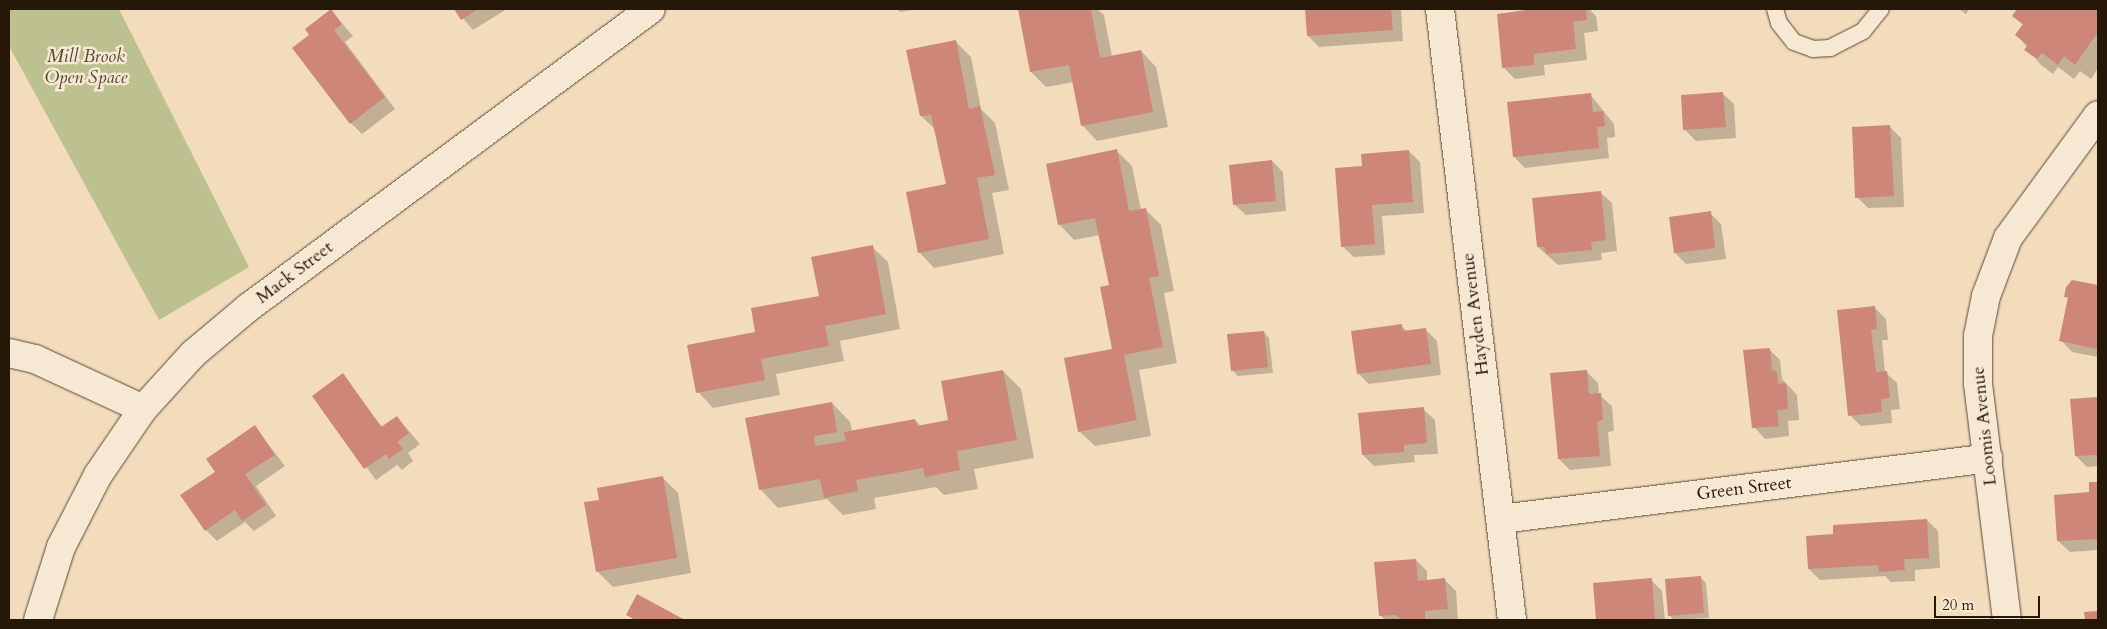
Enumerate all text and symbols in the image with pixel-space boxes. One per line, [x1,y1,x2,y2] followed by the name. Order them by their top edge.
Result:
[45,47,127,90] park label: Mill Brook Open Space
[252,237,338,309] street label: Mack Street
[1458,251,1494,377] street label: Hayden Avenue
[1968,365,2002,487] street label: Loomis Avenue
[1695,472,1793,506] street label: Green Street
[1937,586,2043,618] scale bar
[1942,595,1974,615] text: 20 m

